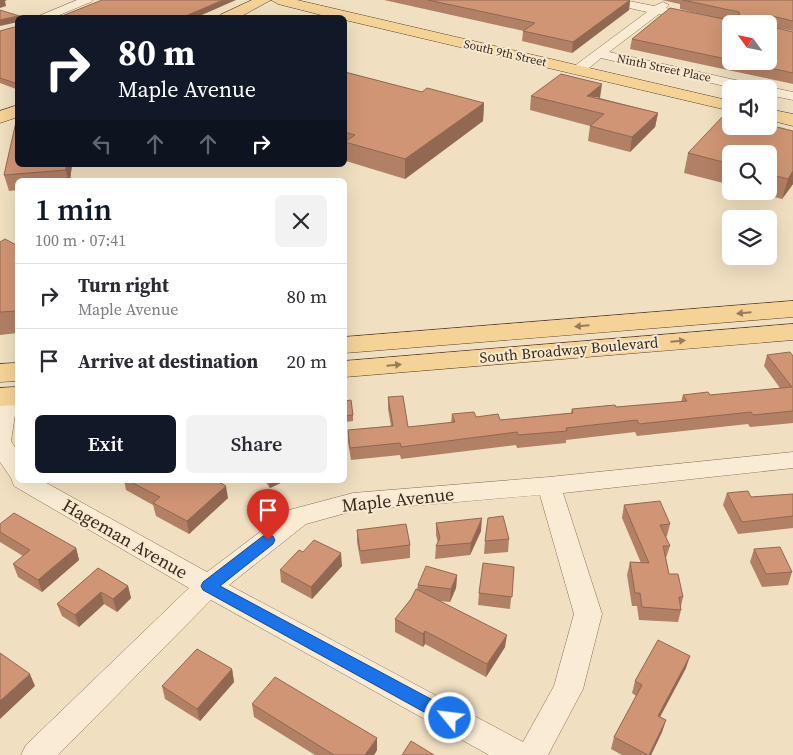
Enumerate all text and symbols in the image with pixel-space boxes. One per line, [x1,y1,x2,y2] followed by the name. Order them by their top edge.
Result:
[722,15,778,70] north arrow
[722,15,777,265] map controls
[118,29,195,77] text: 80 m
[35,35,100,100] icon: right
[462,36,548,70] street label: South 9th Street
[615,50,713,86] street label: Ninth Street Place
[118,74,256,104] text: Maple Avenue
[722,80,777,135] button: sound
[88,130,116,158] icon: left
[141,130,169,158] icon: ahead
[194,130,222,158] icon: ahead
[247,130,275,158] icon: right
[722,145,777,200] button: search
[35,189,112,230] text: 1 min
[275,195,327,247] button: close
[722,210,777,265] button: layers
[35,229,126,251] text: 100 m · 07:41
[78,272,169,298] text: Turn right
[35,282,63,310] icon: right
[286,283,327,309] text: 80 m
[78,298,178,320] text: Maple Avenue
[736,309,752,317] one-way arrow
[574,322,590,330] one-way arrow
[479,331,660,368] street label: South Broadway Boulevard
[670,337,686,345] one-way arrow
[35,347,63,375] icon: arrive
[78,348,258,374] text: Arrive at destination
[286,348,327,374] text: 20 m
[386,360,402,368] one-way arrow
[35,415,176,473] button: Exit
[186,415,327,473] button: Share
[341,481,455,518] street label: Maple Avenue
[247,489,289,540] pin
[58,493,192,585] street label: Hageman Avenue
[254,496,282,524] icon: arrive
[423,691,475,743] position arrow

